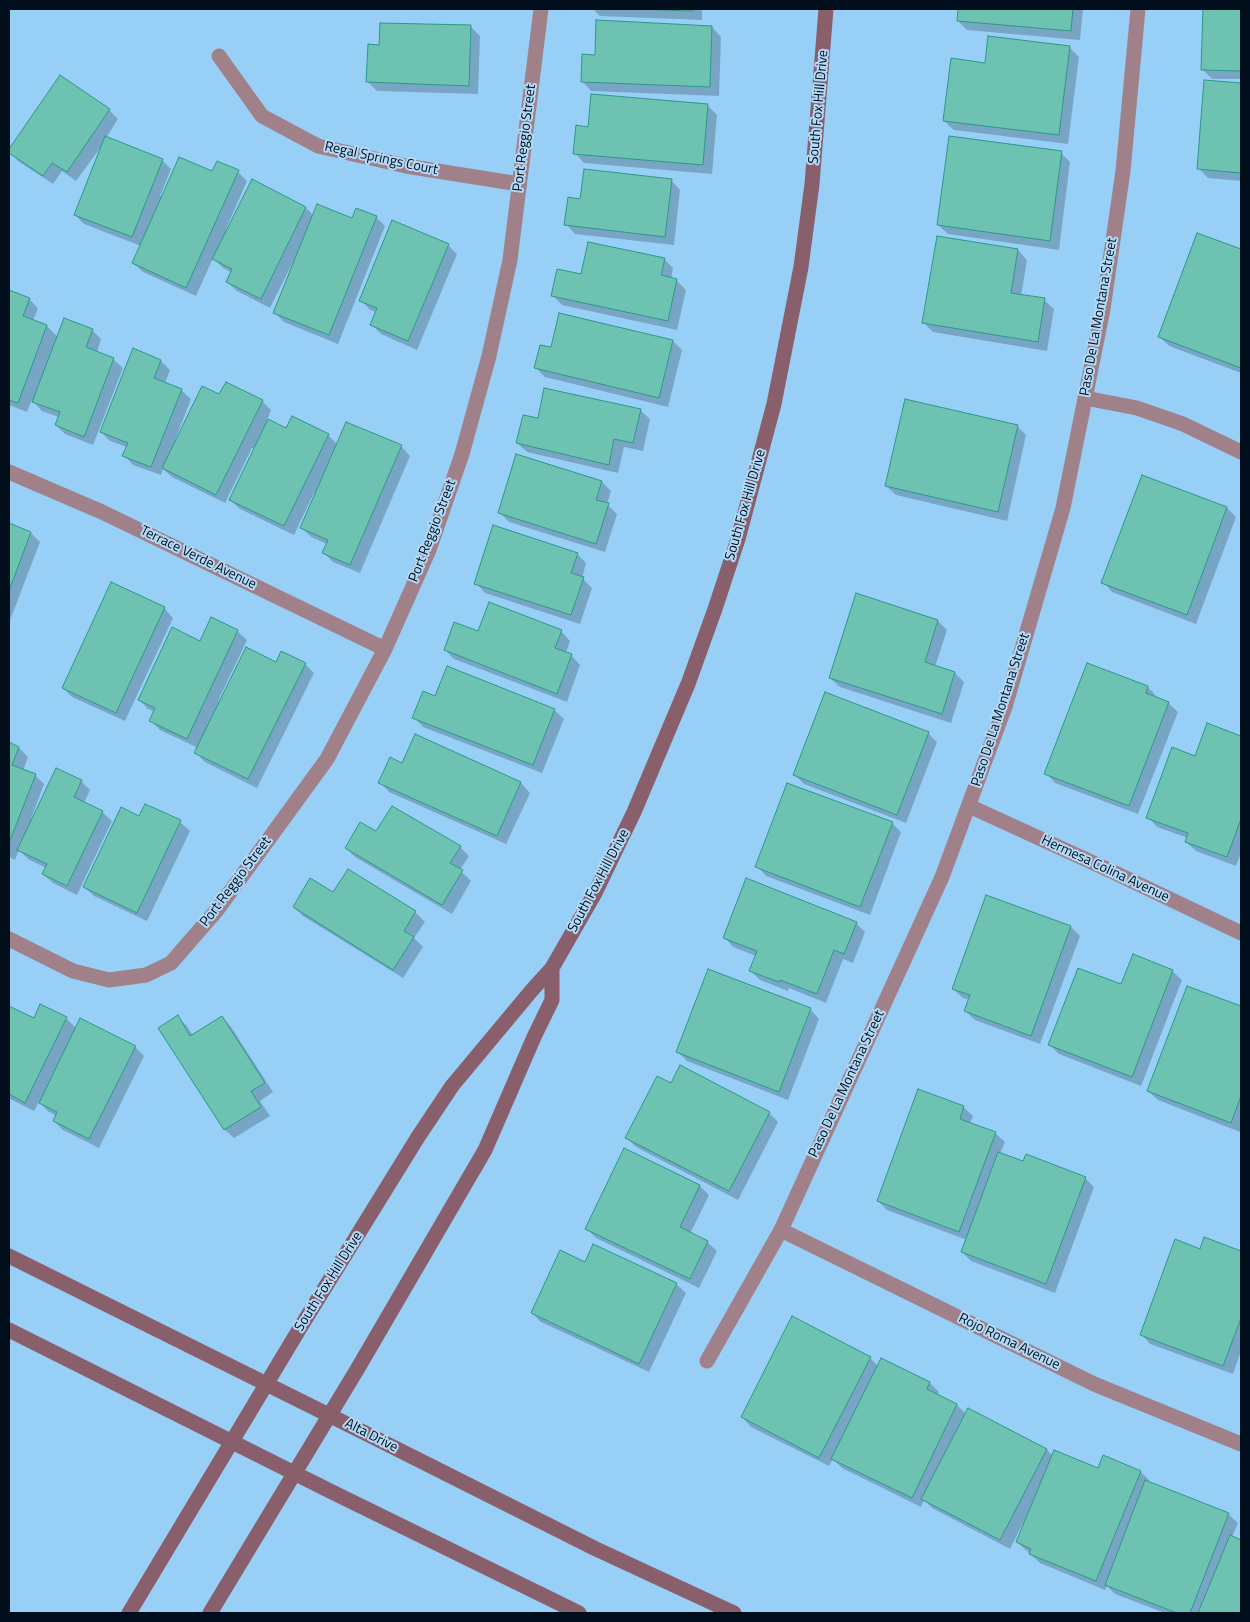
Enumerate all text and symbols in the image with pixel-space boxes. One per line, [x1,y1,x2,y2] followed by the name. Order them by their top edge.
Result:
[806,49,832,165] street label: South Fox Hill Drive
[510,83,540,193] street label: Port Reggio Street
[323,139,439,179] street label: Regal Springs Court
[1077,237,1121,397] street label: Paso De La Montana Street
[722,448,770,562] street label: South Fox Hill Drive
[406,478,460,584] street label: Port Reggio Street
[137,523,259,593] street label: Terrace Verde Avenue
[968,631,1034,789] street label: Paso De La Montana Street
[565,827,633,935] street label: South Fox Hill Drive
[1038,832,1172,906] street label: Hermesa Colina Avenue
[197,834,275,930] street label: Port Reggio Street
[805,1008,889,1160] street label: Paso De La Montana Street
[292,1229,366,1335] street label: South Fox Hill Drive
[955,1310,1063,1374] street label: Rojo Roma Avenue
[342,1416,400,1456] street label: Alta Drive

